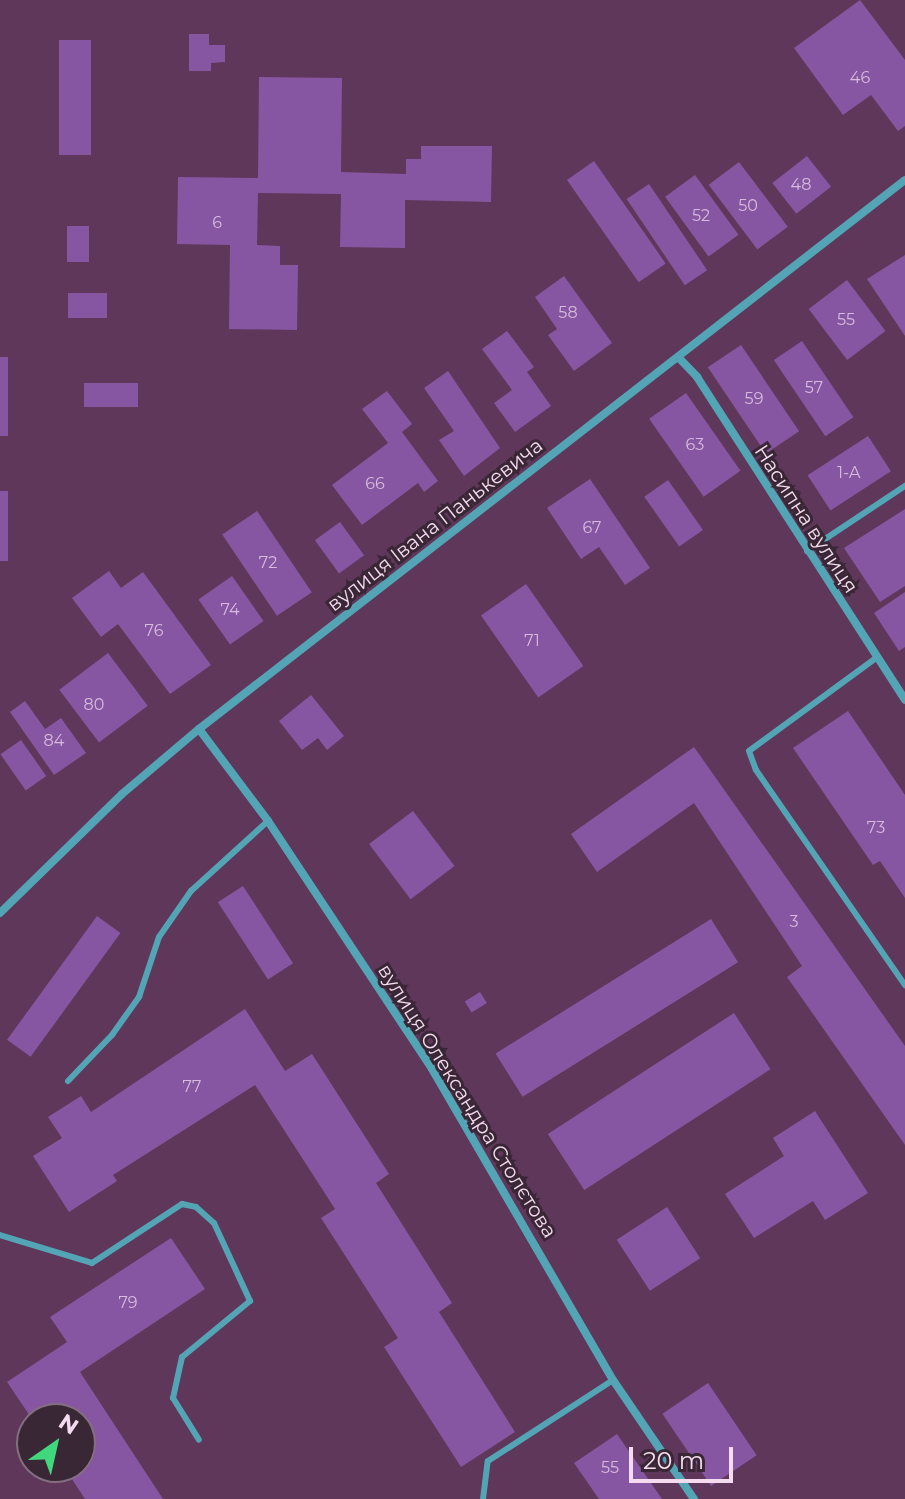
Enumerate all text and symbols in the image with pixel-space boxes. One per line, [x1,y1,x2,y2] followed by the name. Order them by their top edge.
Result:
[850,68,870,88] house number: 46
[791,175,811,195] house number: 48
[738,196,758,216] house number: 50
[692,206,710,226] house number: 52
[212,213,222,233] house number: 6
[558,303,578,323] house number: 58
[837,310,855,330] house number: 55
[805,378,823,398] house number: 57
[745,389,763,409] house number: 59
[322,433,548,617] street label: вулиця Івана Панькевича
[686,435,704,455] house number: 63
[749,440,863,598] street label: Насипна вулиця
[837,463,861,483] house number: 1-А
[365,474,385,494] house number: 66
[582,518,602,538] house number: 67
[259,553,277,573] house number: 72
[221,600,239,620] house number: 74
[145,621,163,641] house number: 76
[524,631,540,651] house number: 71
[84,695,104,715] house number: 80
[44,731,64,751] house number: 84
[867,818,885,838] house number: 73
[789,912,799,932] house number: 3
[372,960,562,1242] street label: вулиця Олександра Столєтова
[183,1077,201,1097] house number: 77
[118,1293,138,1313] house number: 79
[16,1403,96,1483] north arrow
[54,1408,84,1441] text: N
[633,1431,737,1481] scale bar
[643,1446,704,1475] text: 20 m
[601,1458,619,1478] house number: 55

